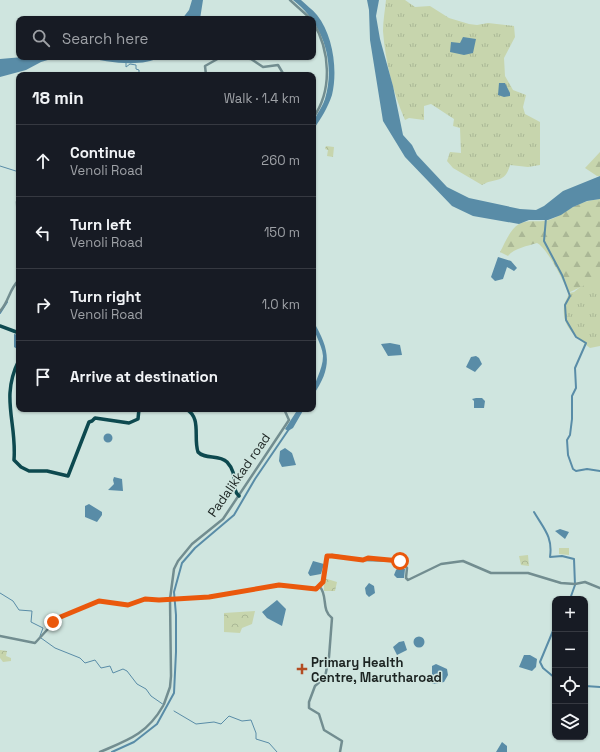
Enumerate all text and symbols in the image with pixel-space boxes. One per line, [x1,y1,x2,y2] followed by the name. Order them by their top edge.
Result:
[16,16,316,60] search box
[30,27,52,49] icon: search
[62,29,148,48] text: Search here
[32,87,84,109] text: 18 min
[224,90,300,107] text: Walk · 1.4 km
[70,143,136,162] text: Continue
[32,150,54,172] icon: ahead
[261,152,300,169] text: 260 m
[70,162,143,179] text: Venoli Road
[70,215,132,234] text: Turn left
[32,222,54,244] icon: left
[264,224,300,241] text: 150 m
[70,234,143,251] text: Venoli Road
[70,287,141,306] text: Turn right
[32,294,54,316] icon: right
[262,296,300,313] text: 1.0 km
[70,306,143,323] text: Venoli Road
[32,366,54,388] icon: arrive
[70,367,218,386] text: Arrive at destination
[204,430,274,520] street label: Padalikkad road
[391,552,409,570] route start
[552,596,588,740] map controls
[552,596,588,632] button: +
[44,613,62,631] route end
[552,632,588,668] button: −
[311,654,442,686] place label: Primary Health Centre, Marutharoad
[296,663,308,675] marker: Primary Health Centre, Marutharoad
[552,668,588,704] button: locate
[552,704,588,740] button: layers

